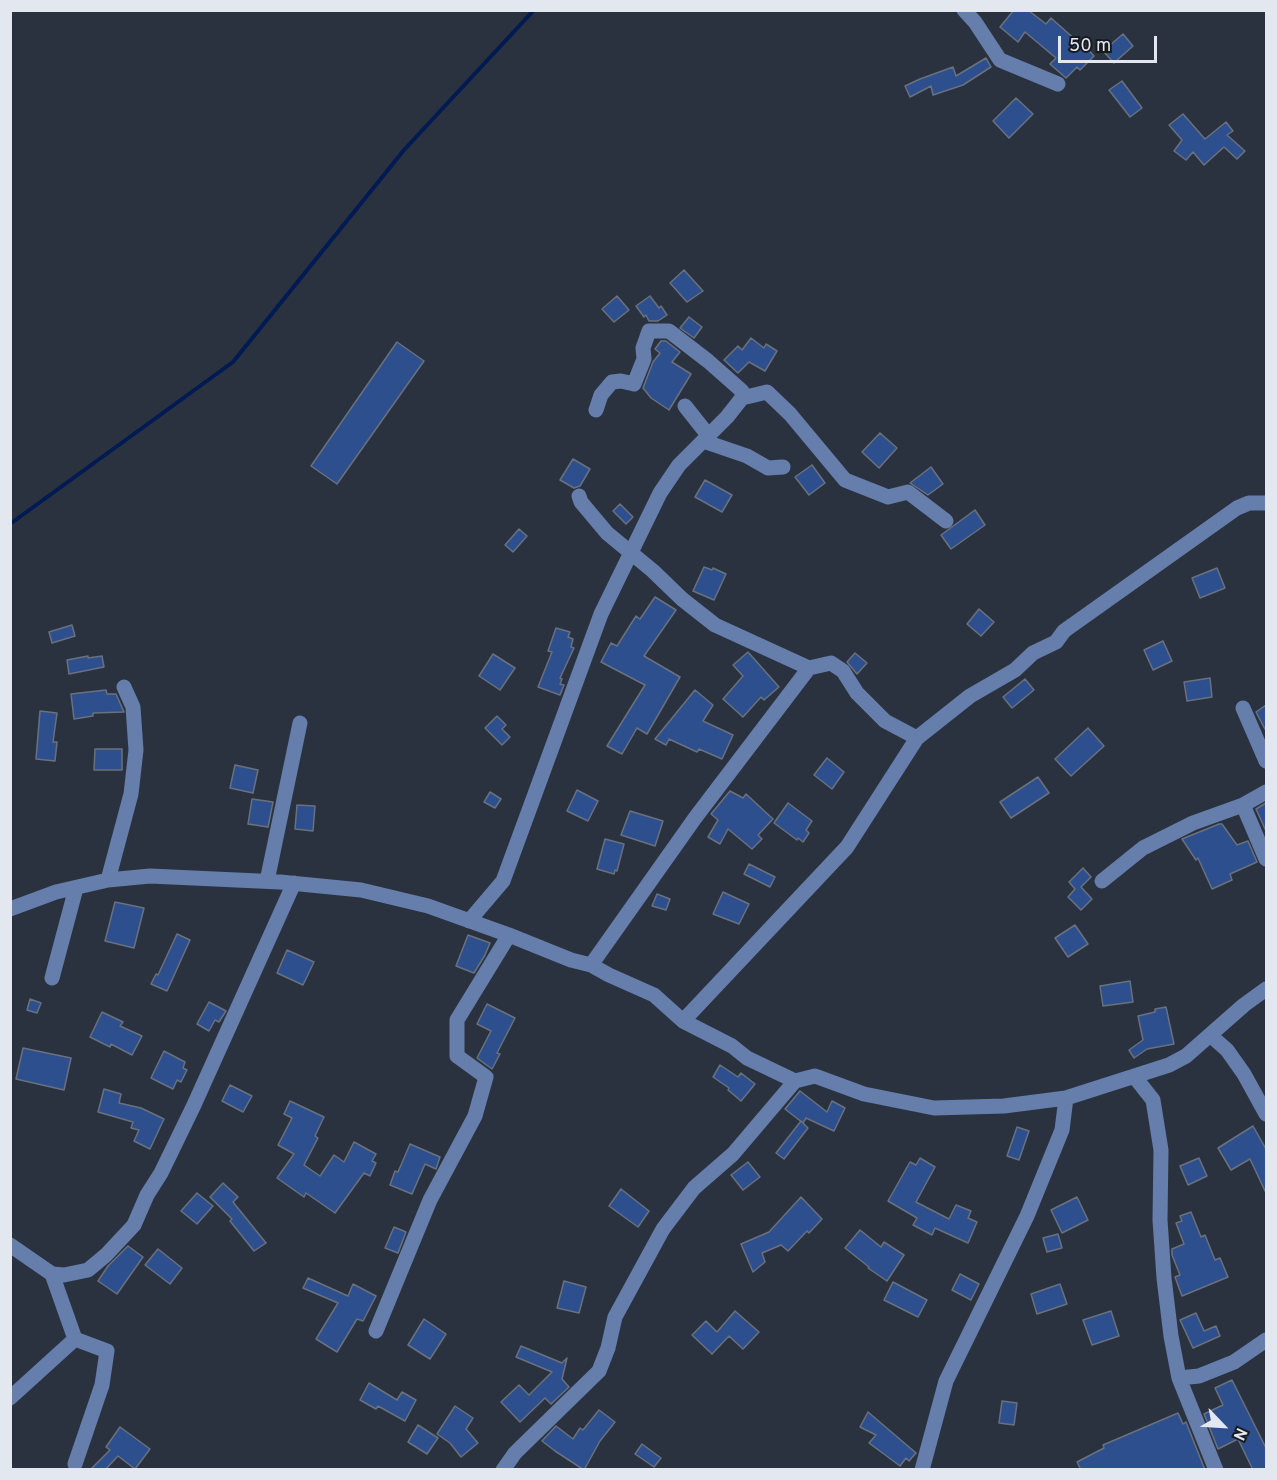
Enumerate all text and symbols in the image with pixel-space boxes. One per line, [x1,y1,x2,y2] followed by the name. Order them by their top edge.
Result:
[1061,24,1160,62] scale bar
[1069,35,1111,58] text: 50 m
[1193,1396,1253,1456] north arrow
[1228,1424,1251,1443] text: N

